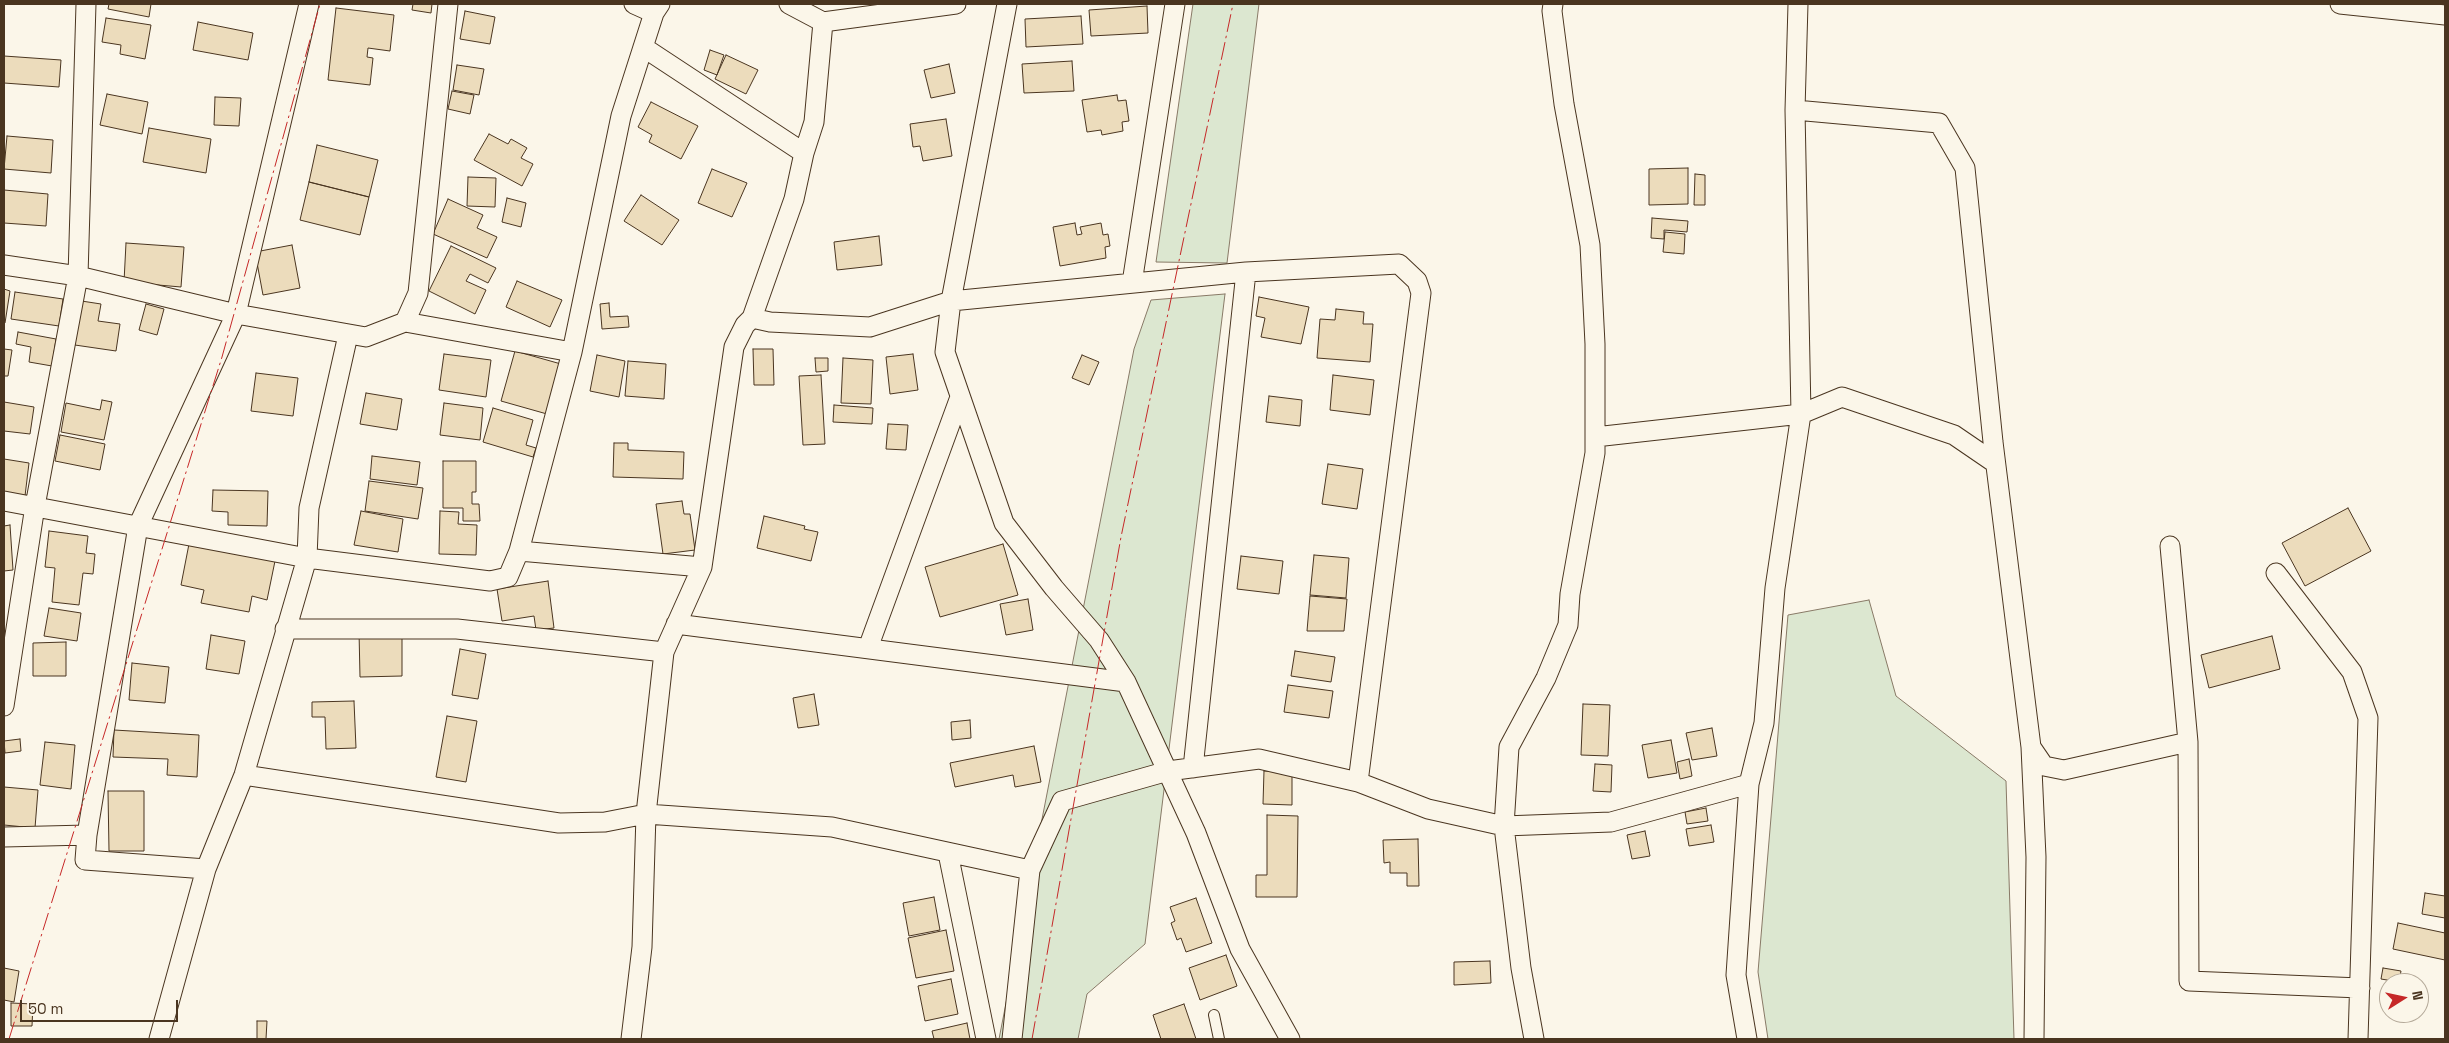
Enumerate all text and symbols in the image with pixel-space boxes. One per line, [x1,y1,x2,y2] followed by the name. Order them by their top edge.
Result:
[2379,973,2429,1023] north arrow
[2408,989,2427,1002] text: N
[22,990,180,1022] scale bar
[28,999,63,1018] text: 50 m

